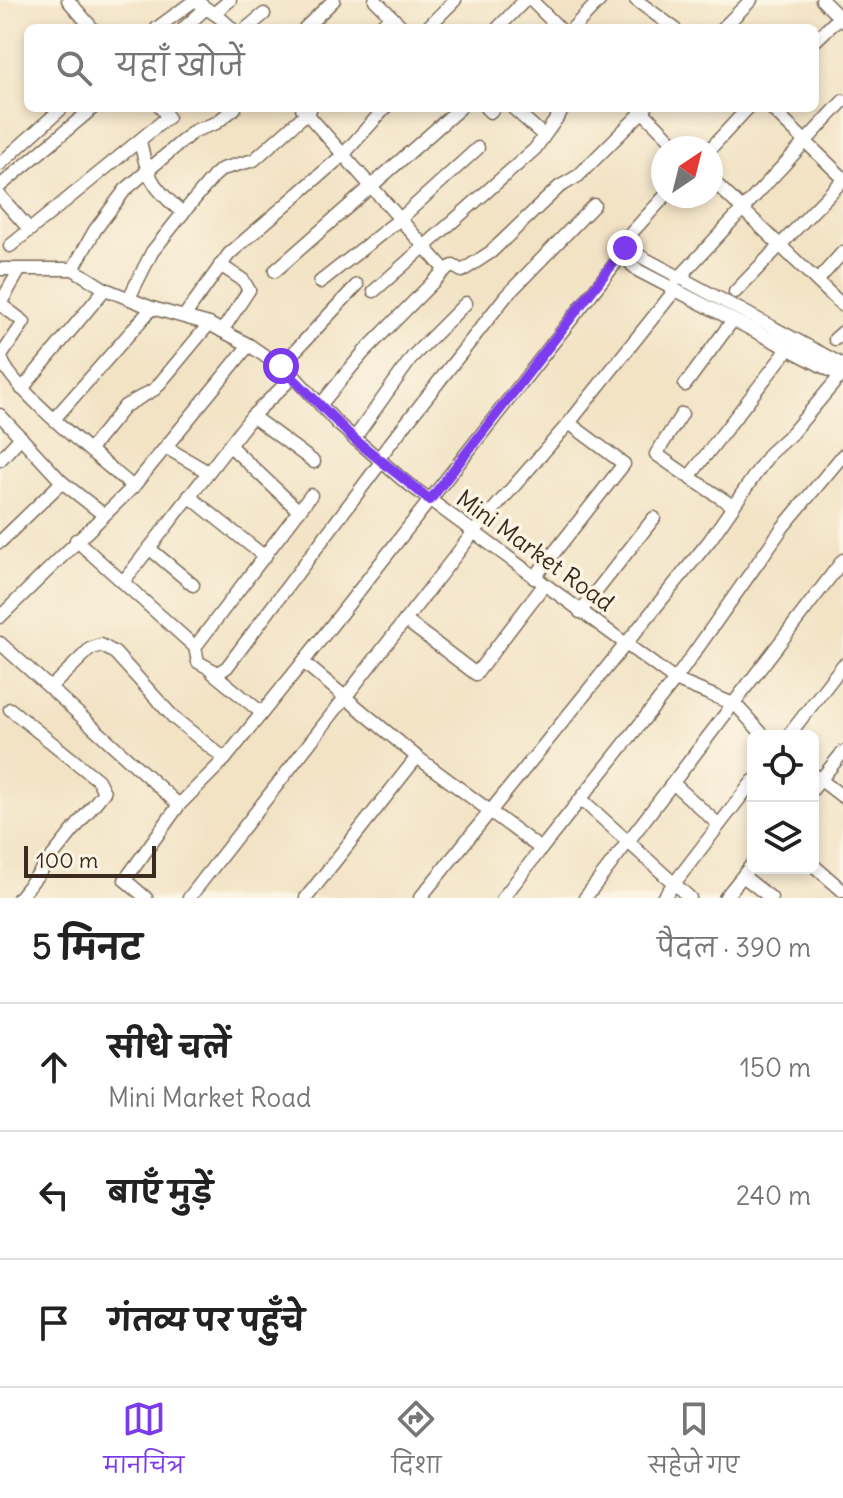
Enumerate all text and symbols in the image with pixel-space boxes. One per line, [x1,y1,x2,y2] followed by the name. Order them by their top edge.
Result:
[24,24,819,112] search box
[52,46,96,90] icon: search
[116,46,244,84] text: यहाँ खोजें
[651,136,723,208] north arrow
[607,230,643,266] route end
[263,348,299,384] route start
[451,483,620,617] street label: Mini Market Road
[747,730,819,874] map controls
[747,730,819,802] button: locate
[747,802,819,874] button: layers
[24,842,156,878] scale bar
[36,846,98,874] text: 100 m
[32,925,142,968] text: 5 मिनट
[657,931,811,964] text: पैदल · 390 m
[108,1028,230,1066] text: सीधे चलें
[32,1045,76,1089] icon: ahead
[740,1051,811,1084] text: 150 m
[108,1081,311,1114] text: Mini Market Road
[32,1173,76,1217] icon: left
[108,1173,213,1211] text: बाएँ मुड़ें
[736,1179,811,1212] text: 240 m
[32,1301,76,1345] icon: arrive
[108,1301,305,1339] text: गंतव्य पर पहुँचे
[104,1397,184,1490] tab: मानचित्र
[391,1397,441,1490] tab: दिशा
[648,1397,739,1490] tab: सहेजे गए

